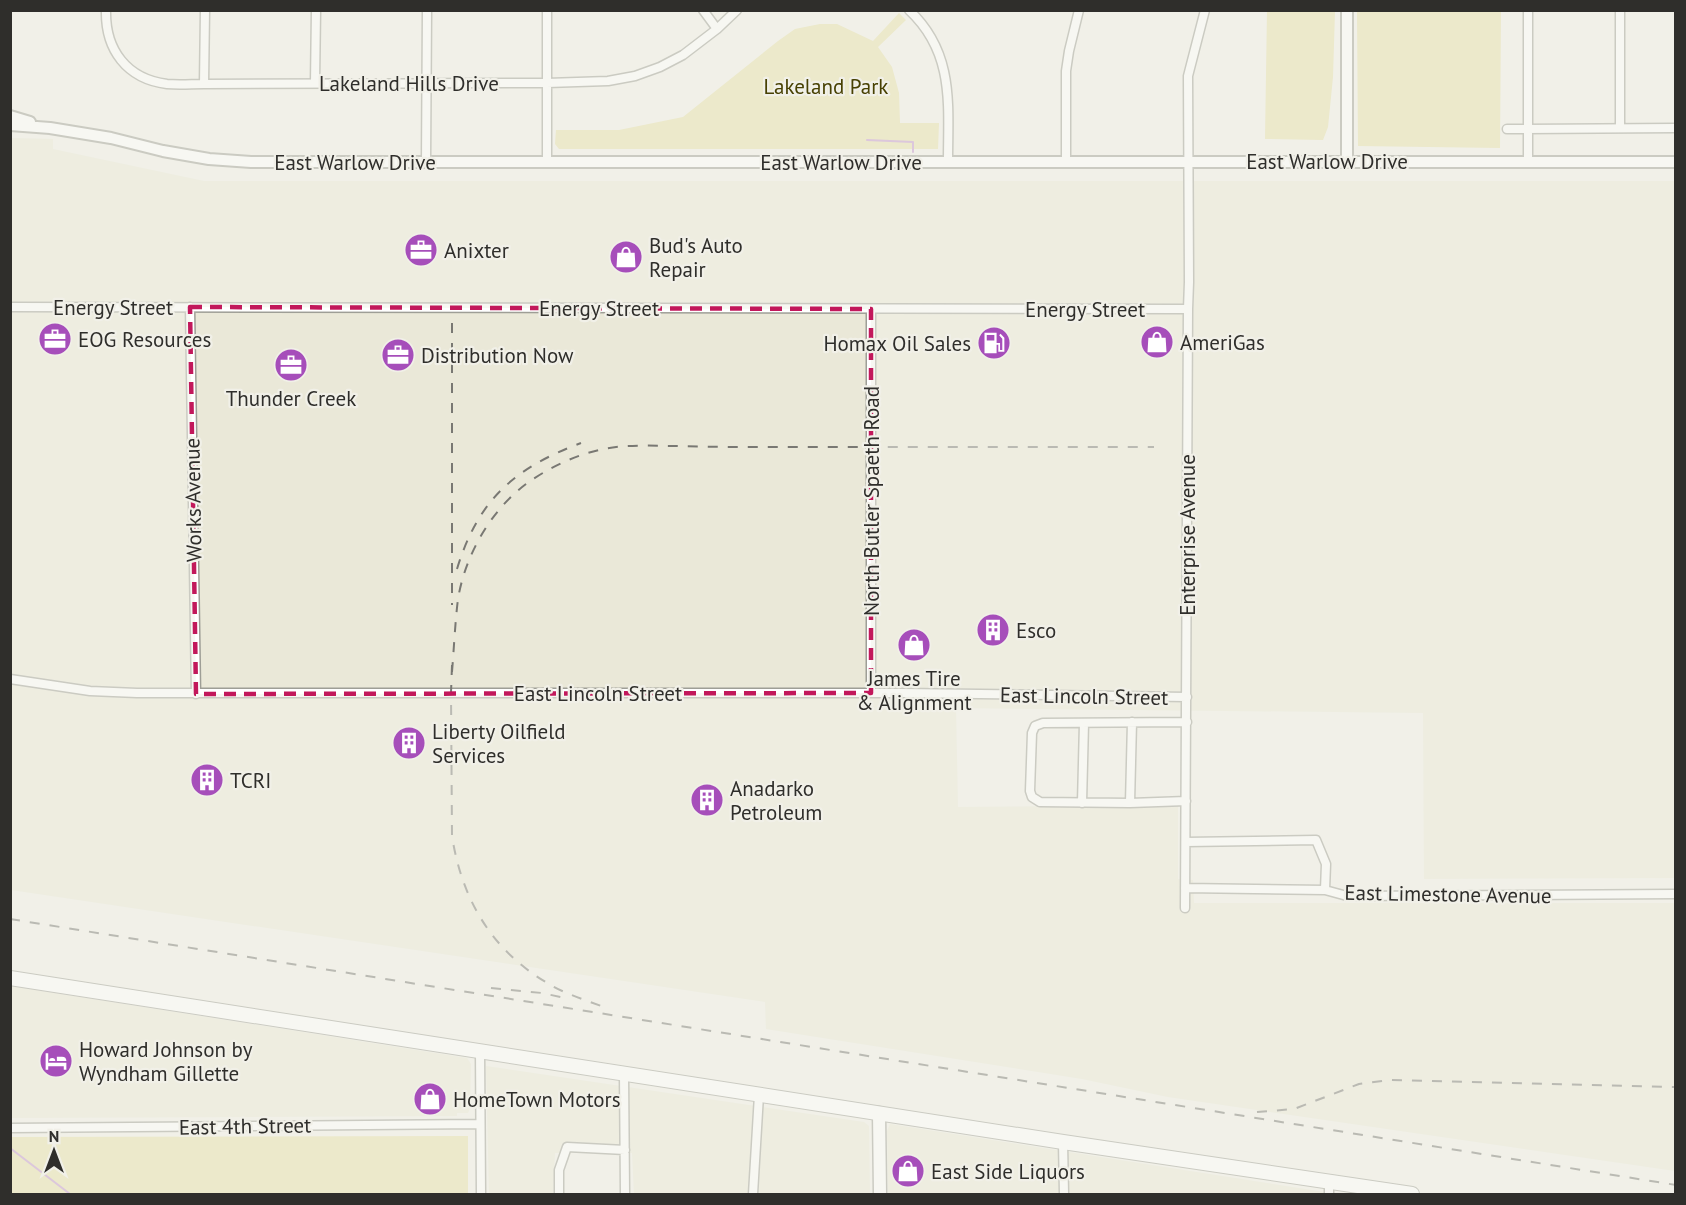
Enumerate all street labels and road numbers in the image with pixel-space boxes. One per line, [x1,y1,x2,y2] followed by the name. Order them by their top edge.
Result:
[319,70,499,97] street label: Lakeland Hills Drive
[1246,148,1408,175] street label: East Warlow Drive
[274,149,436,176] street label: East Warlow Drive
[760,149,922,176] street label: East Warlow Drive
[53,294,173,321] street label: Energy Street
[539,295,659,322] street label: Energy Street
[1025,296,1145,323] street label: Energy Street
[858,386,885,616] street label: North Butler Spaeth Road
[178,438,208,562] street label: Works Avenue
[1174,454,1201,616] street label: Enterprise Avenue
[514,680,682,707] street label: East Lincoln Street
[1000,681,1168,711] street label: East Lincoln Street
[1344,879,1552,909] street label: East Limestone Avenue
[179,1111,311,1141] street label: East 4th Street

